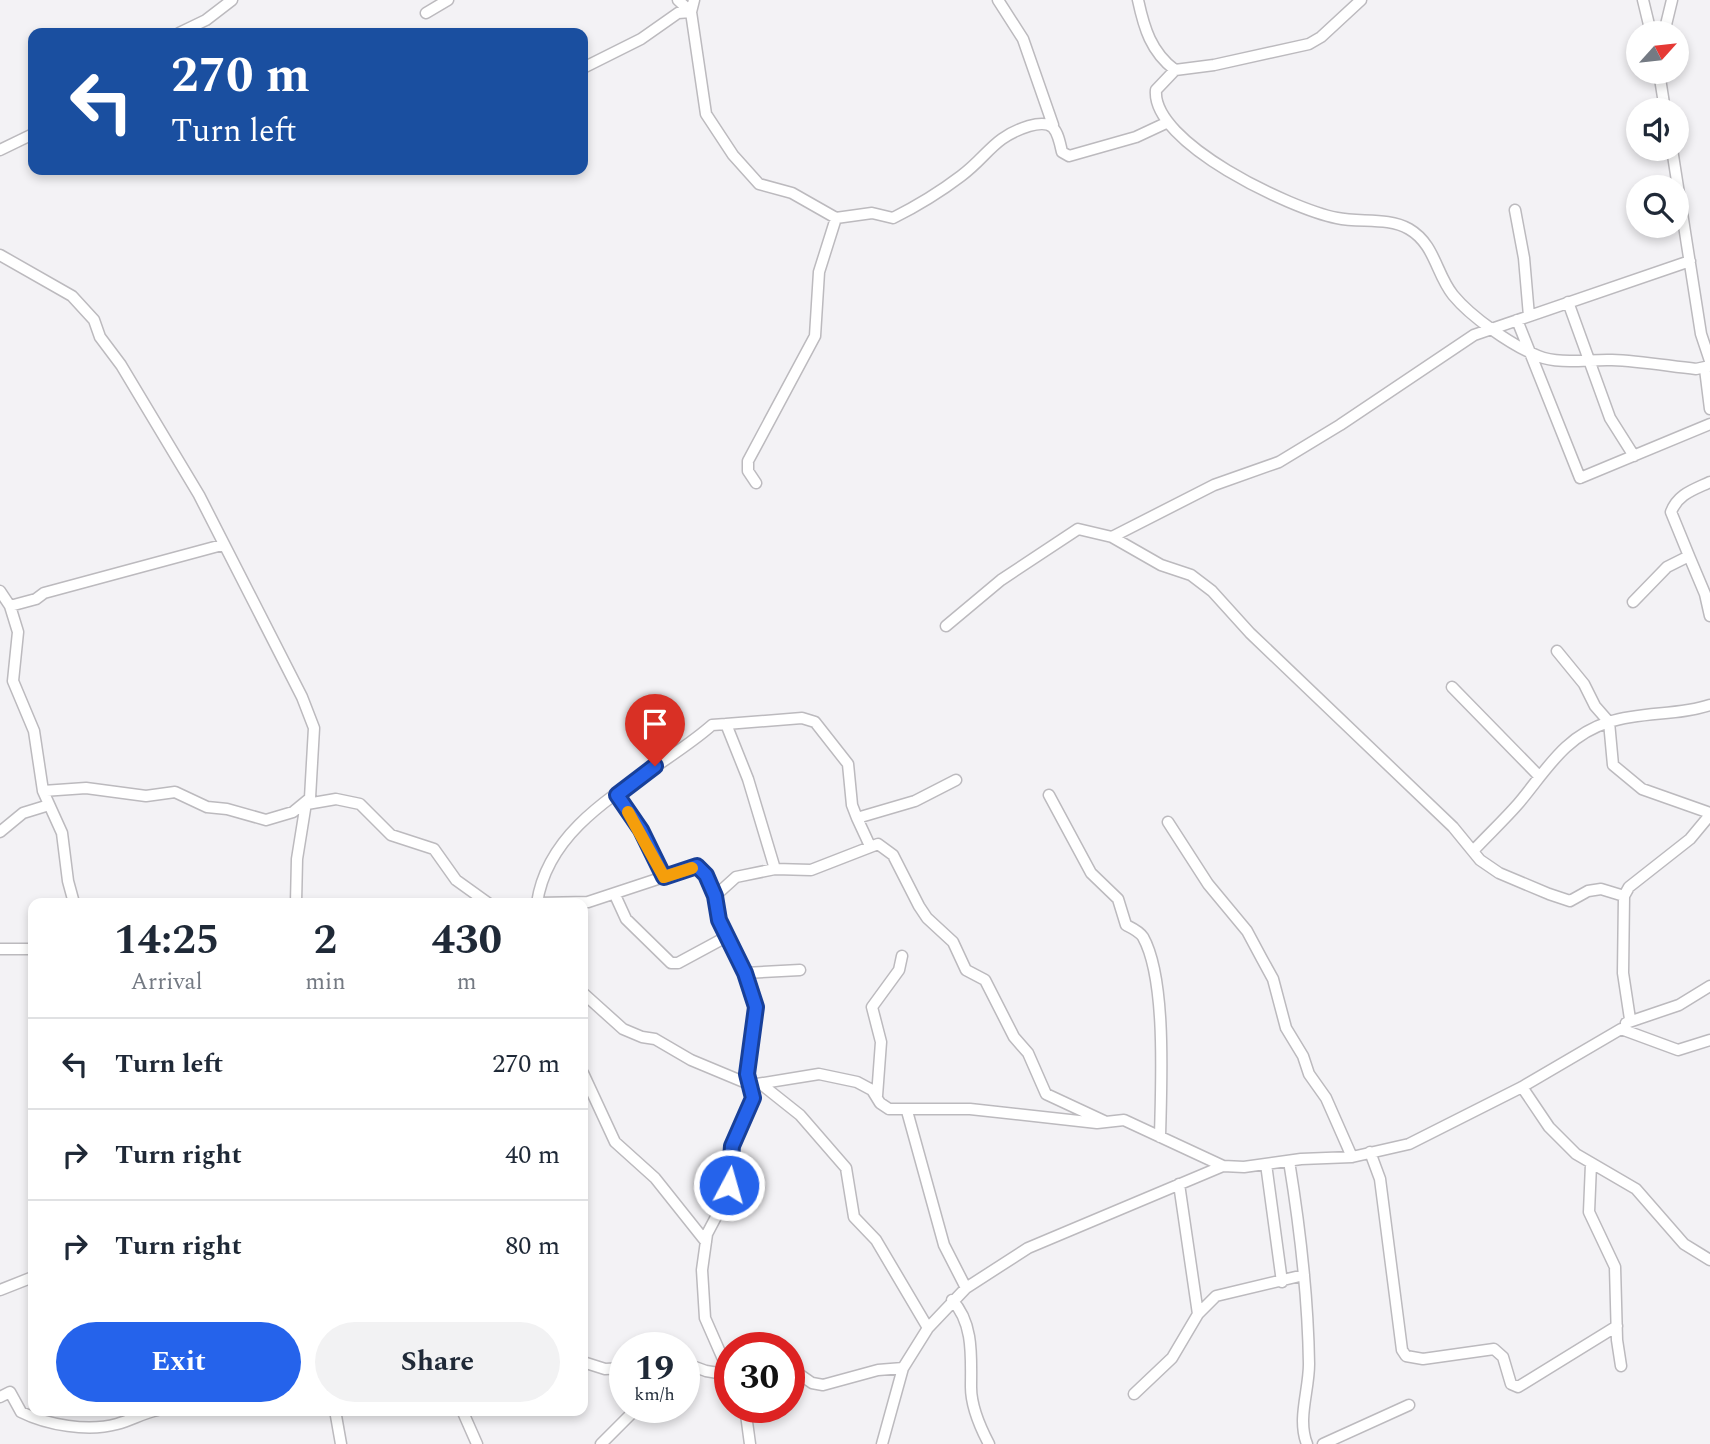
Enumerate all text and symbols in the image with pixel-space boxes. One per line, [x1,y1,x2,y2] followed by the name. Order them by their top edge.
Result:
[1626,21,1689,84] north arrow
[1626,21,1689,238] map controls
[171,39,310,114] text: 270 m
[56,56,147,147] icon: left
[1626,98,1689,161] button: sound
[171,107,297,156] text: Turn left
[1626,175,1689,238] button: search
[625,694,685,766] pin
[636,705,674,743] icon: arrive
[114,909,219,972] text: 14:25
[314,909,337,972] text: 2
[431,909,502,972] text: 430
[131,965,202,1000] text: Arrival
[305,965,346,1000] text: min
[457,965,477,1000] text: m
[115,1044,223,1084] text: Turn left
[492,1044,560,1084] text: 270 m
[56,1045,94,1083] icon: left
[115,1135,242,1175] text: Turn right
[505,1135,560,1175] text: 40 m
[56,1136,94,1174] icon: right
[692,1148,766,1222] position arrow
[115,1226,242,1266] text: Turn right
[505,1226,560,1266] text: 80 m
[56,1227,94,1265] icon: right
[56,1322,301,1402] button: Exit
[315,1322,560,1402] button: Share
[714,1332,805,1423] speed limit sign: 30
[635,1342,674,1395] text: 19
[634,1381,675,1408] text: km/h

